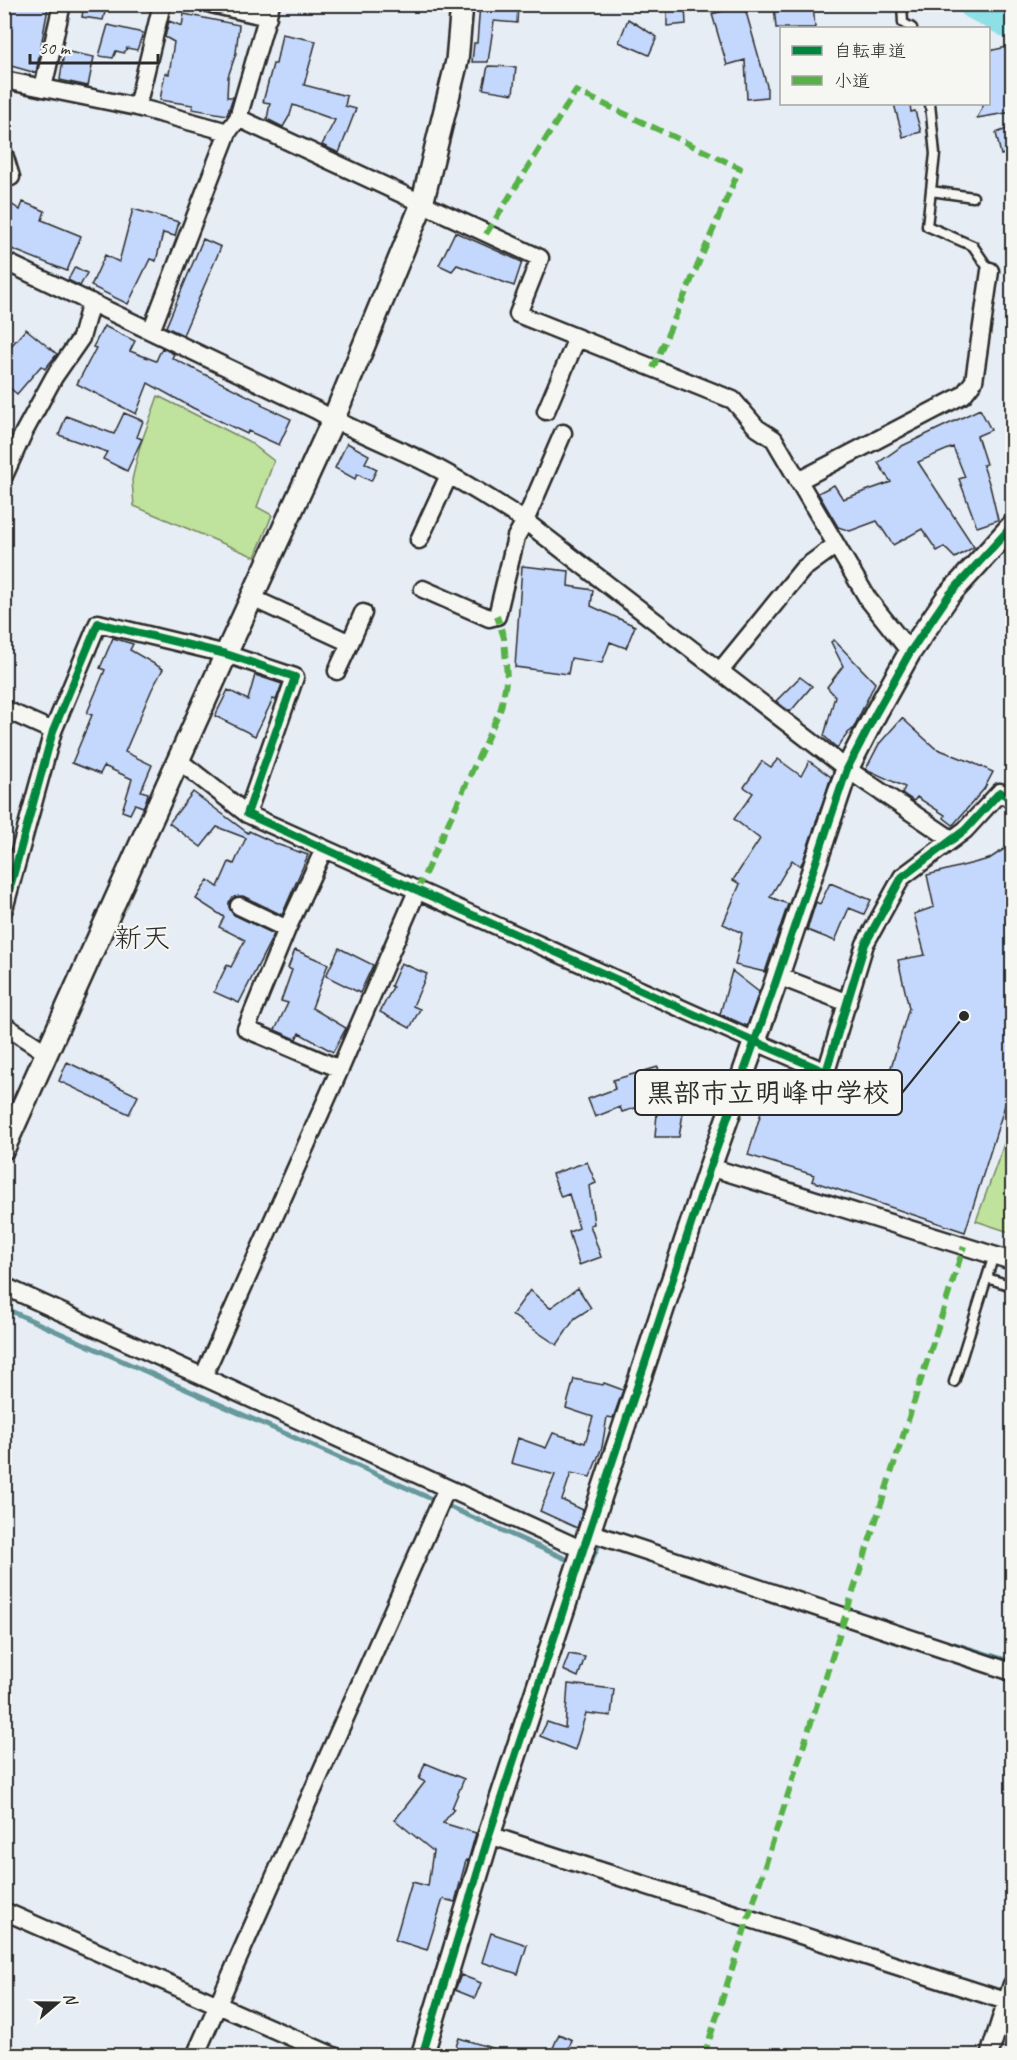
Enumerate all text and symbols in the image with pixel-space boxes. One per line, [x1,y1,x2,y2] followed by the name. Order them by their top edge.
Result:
[30,27,158,65] scale bar
[780,27,990,105] legend
[39,37,72,59] text: 50 m
[834,40,906,62] text: 自転車道
[834,70,870,92] text: 小道
[114,920,170,955] district label: 新天
[635,1070,902,1115] callout: 黒部市立明峰中学校
[647,1076,890,1110] text: 黒部市立明峰中学校
[27,1973,87,2033] north arrow
[59,1990,82,2009] text: N

